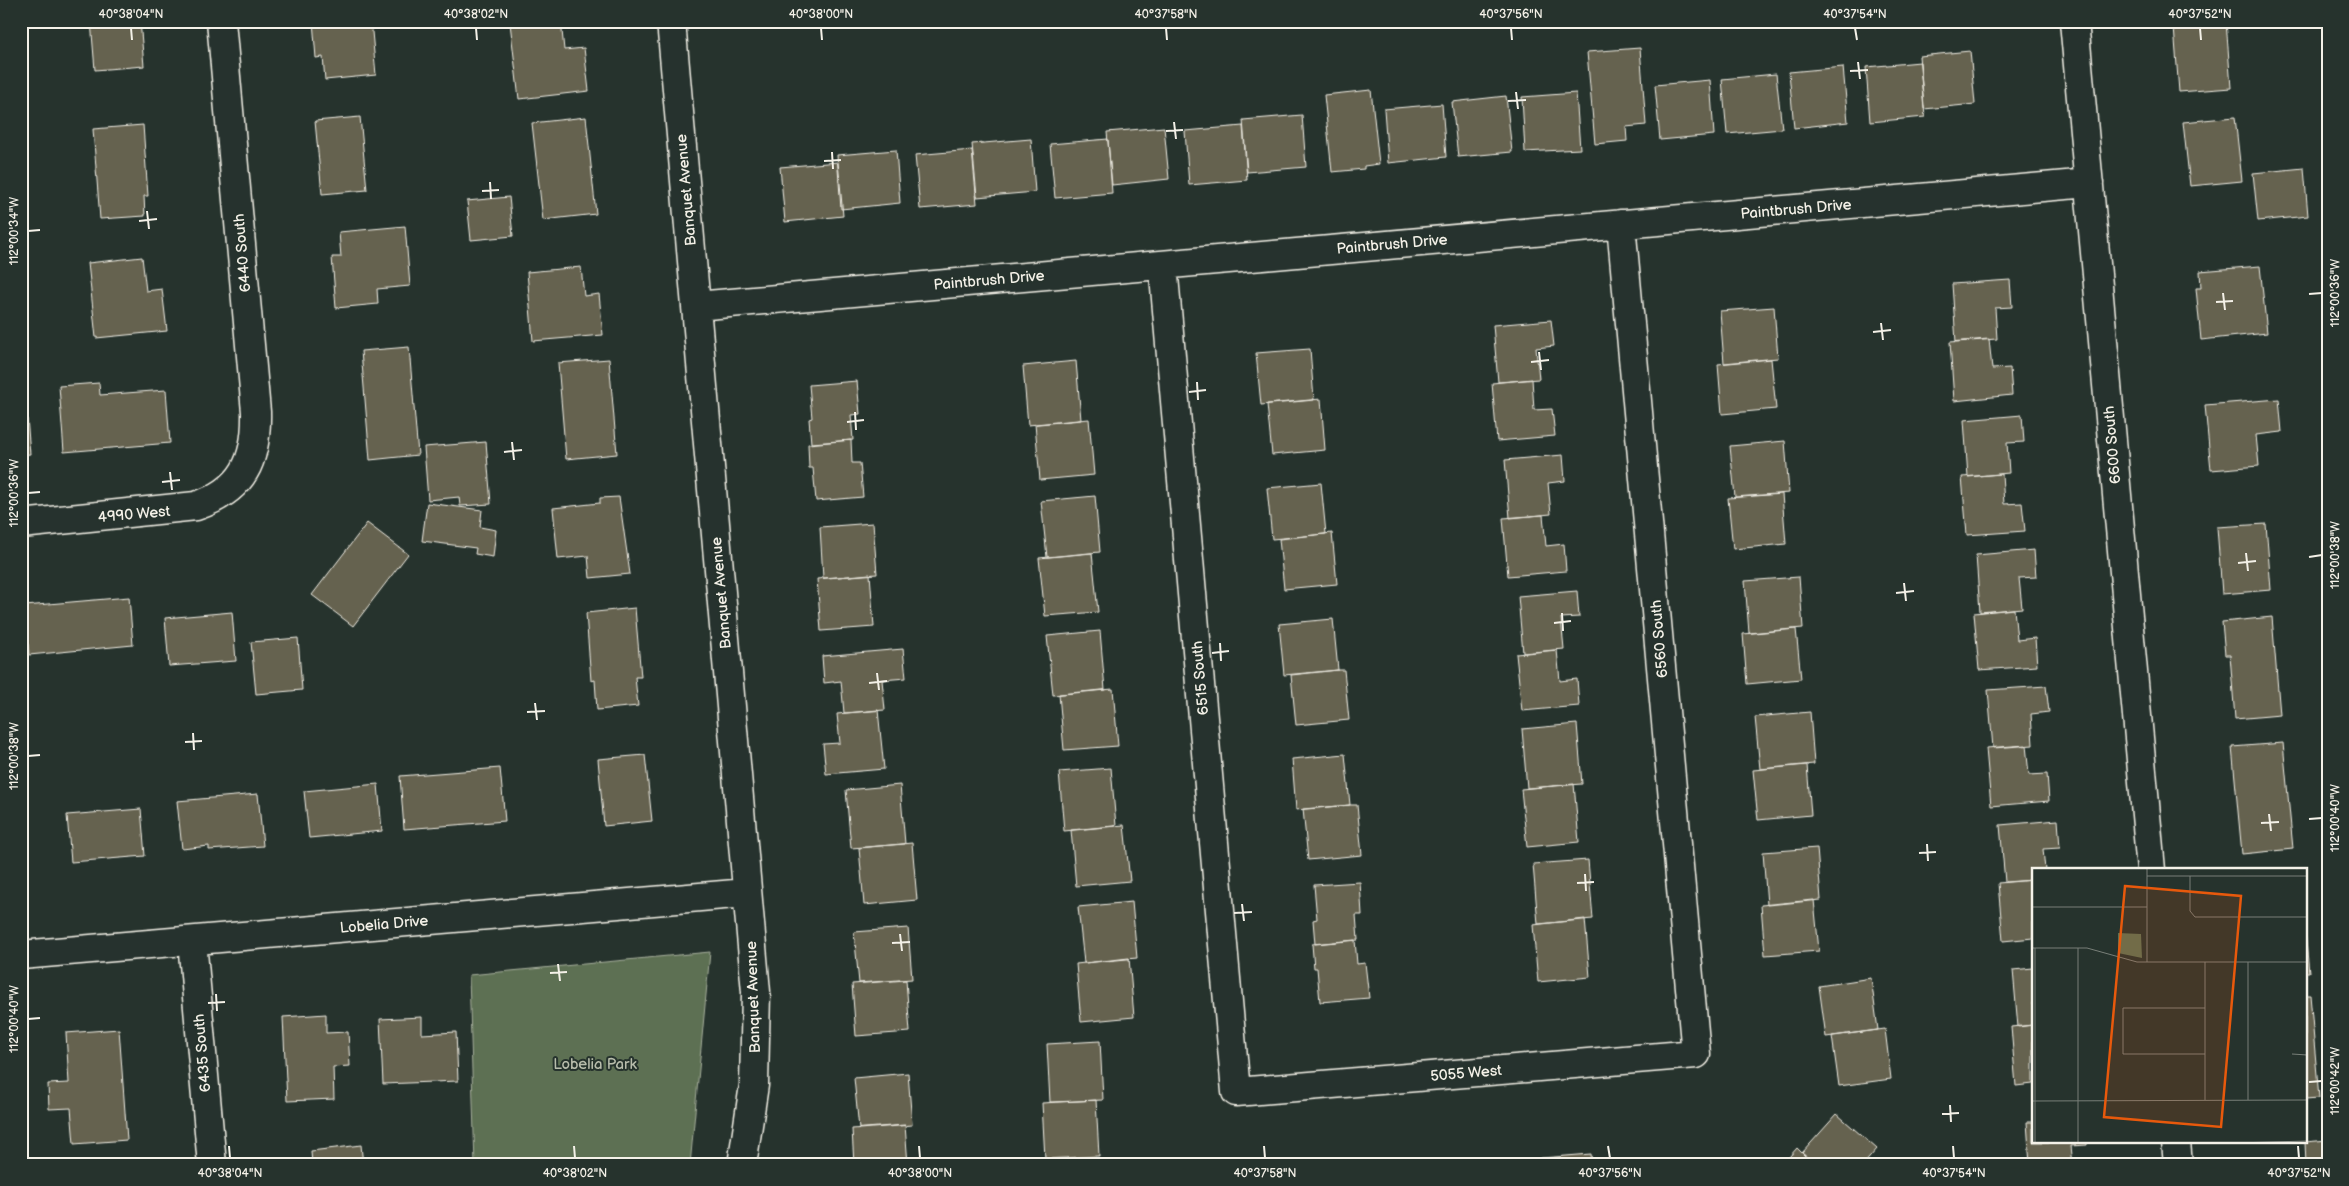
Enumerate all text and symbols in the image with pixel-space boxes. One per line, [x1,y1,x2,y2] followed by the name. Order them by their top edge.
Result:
[99,7,163,22] text: 40°38'04"N
[444,7,508,22] text: 40°38'02"N
[789,7,853,22] text: 40°38'00"N
[1134,7,1198,22] text: 40°37'58"N
[1479,7,1543,22] text: 40°37'56"N
[1823,7,1887,22] text: 40°37'54"N
[2168,7,2232,22] text: 40°37'52"N
[672,133,701,247] street label: Banquet Avenue
[1740,195,1852,224] street label: Paintbrush Drive
[7,197,22,265] text: 112°00'34"W
[230,213,255,293] street label: 6440 South
[1336,230,1448,259] street label: Paintbrush Drive
[2328,259,2343,327] text: 112°00'36"W
[933,266,1045,295] street label: Paintbrush Drive
[2100,405,2125,485] street label: 6600 South
[7,459,22,527] text: 112°00'36"W
[97,502,171,527] street label: 4990 West
[2328,521,2343,589] text: 112°00'38"W
[707,536,736,650] street label: Banquet Avenue
[1647,599,1672,679] street label: 6560 South
[1188,640,1213,716] street label: 6515 South
[7,722,22,790] text: 112°00'38"W
[2328,784,2343,852] text: 112°00'40"W
[2032,868,2306,1144] inset map
[339,911,429,938] street label: Lobelia Drive
[742,940,765,1053] street label: Banquet Avenue
[7,985,22,1053] text: 112°00'40"W
[190,1013,215,1093] street label: 6435 South
[2328,1047,2343,1115] text: 112°00'42"W
[553,1055,637,1074] park label: Lobelia Park
[1429,1061,1503,1086] street label: 5055 West
[198,1166,262,1181] text: 40°38'04"N
[543,1166,607,1181] text: 40°38'02"N
[888,1166,952,1181] text: 40°38'00"N
[1233,1166,1297,1181] text: 40°37'58"N
[1578,1166,1642,1181] text: 40°37'56"N
[1922,1166,1986,1181] text: 40°37'54"N
[2267,1166,2331,1181] text: 40°37'52"N

